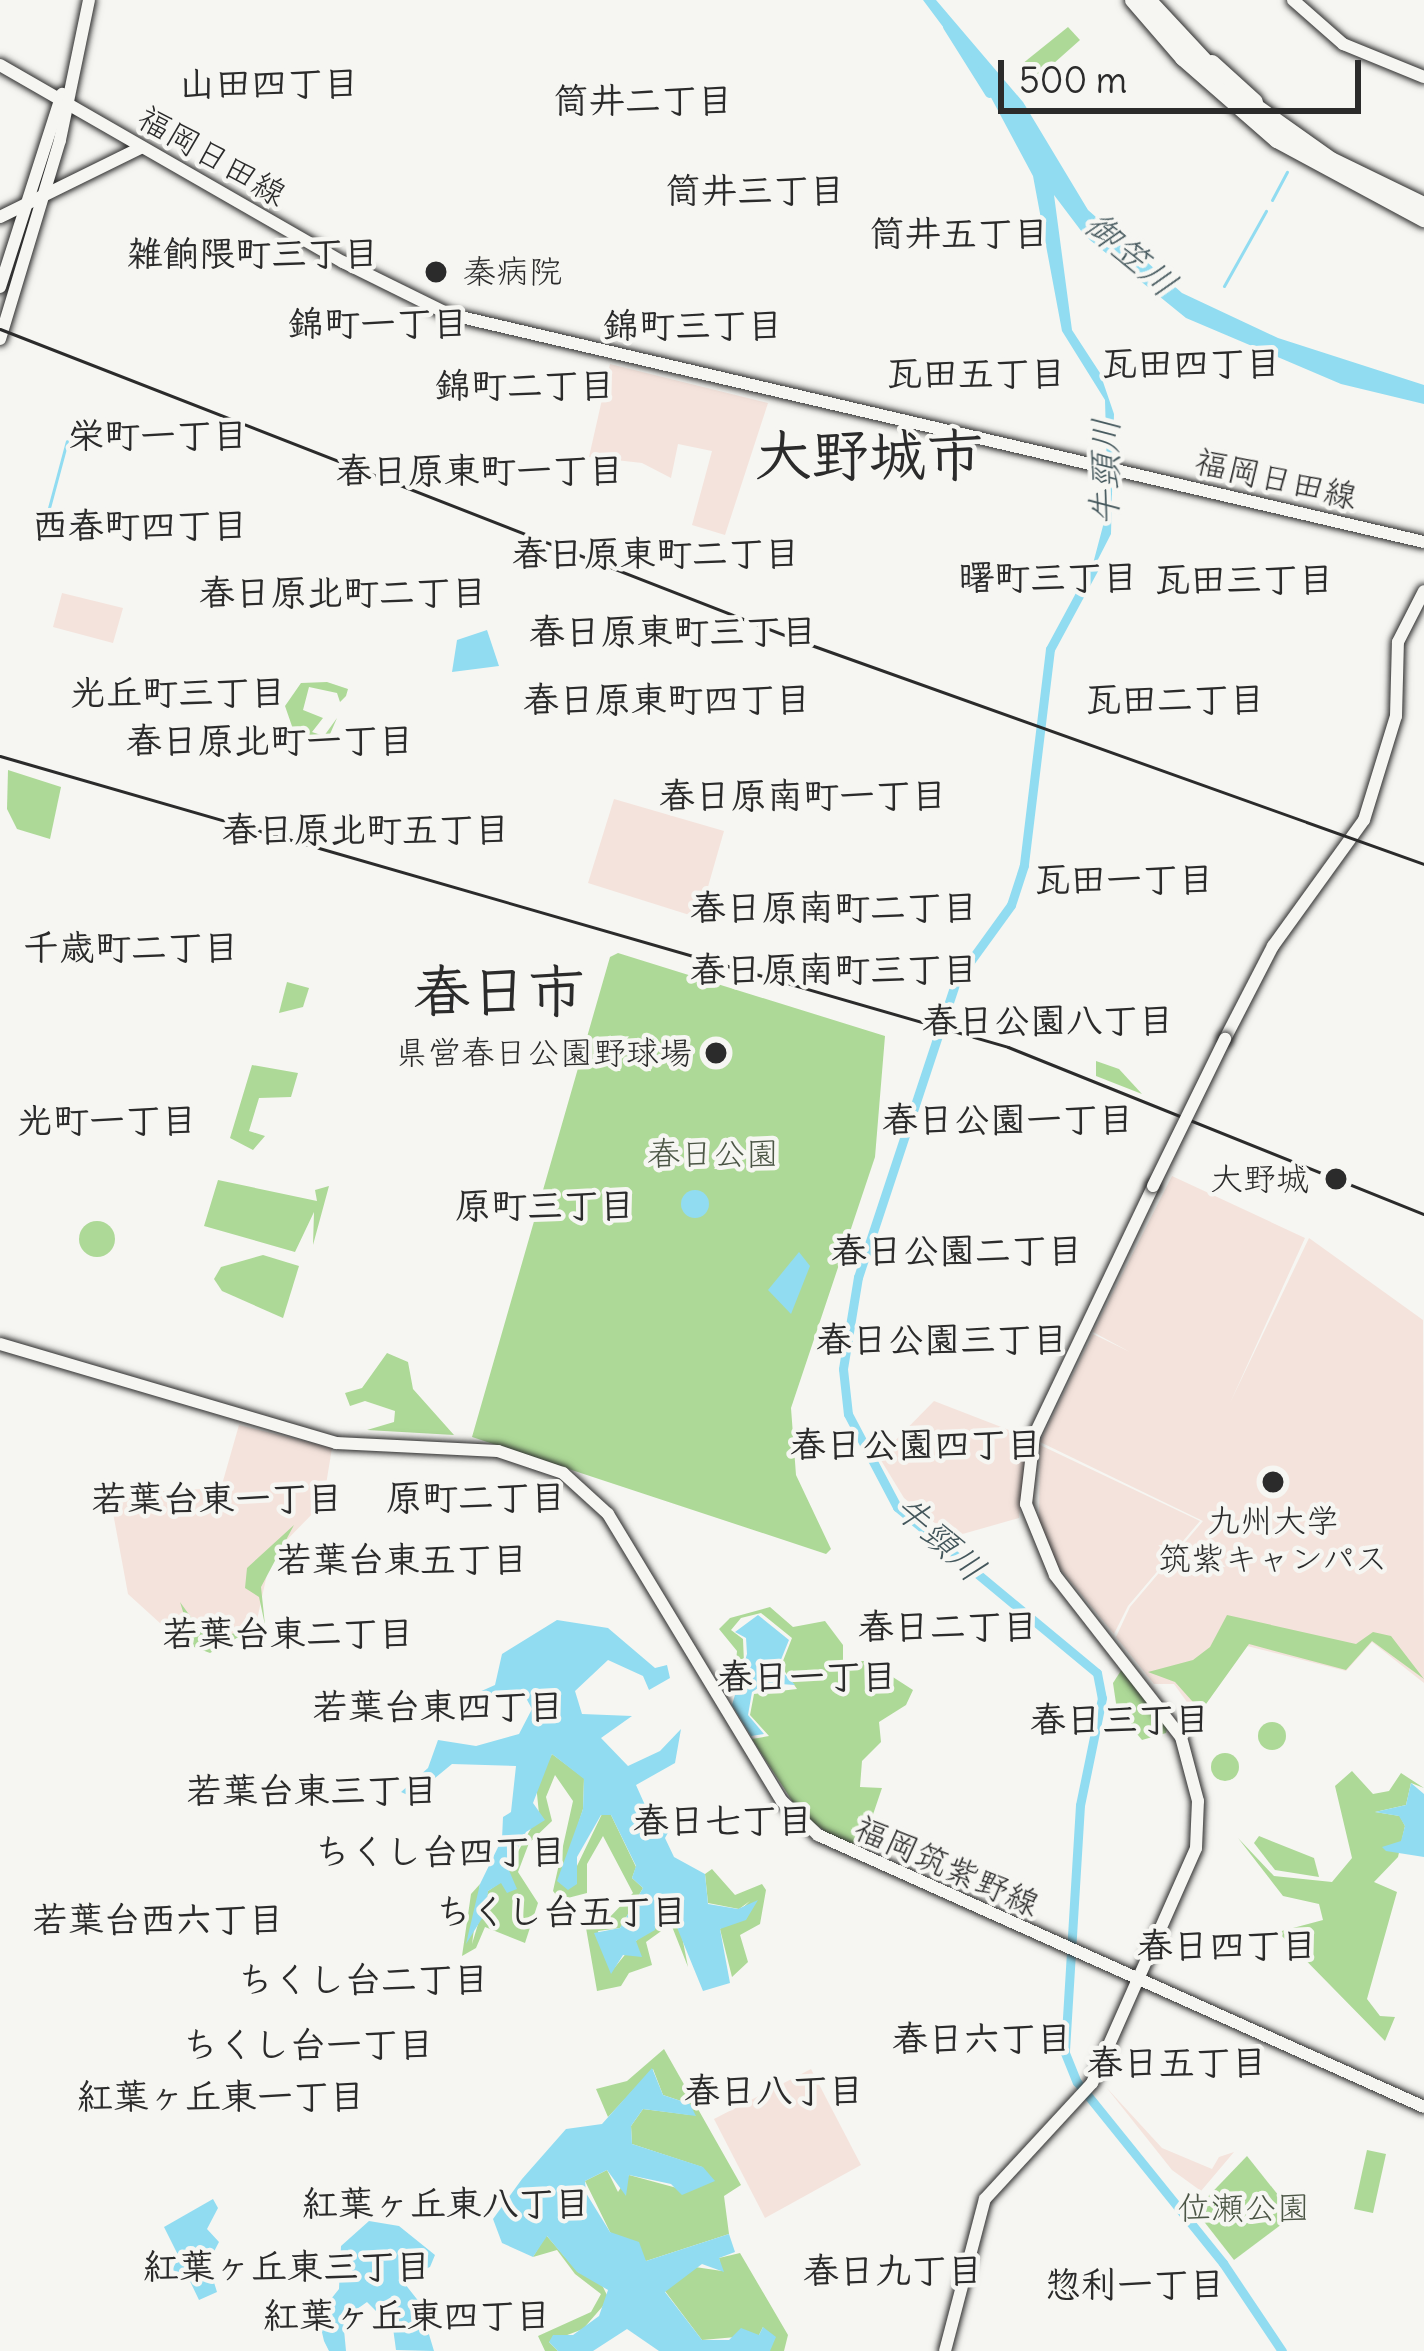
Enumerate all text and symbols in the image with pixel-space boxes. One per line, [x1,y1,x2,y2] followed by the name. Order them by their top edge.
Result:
[1004,36,1367,110] scale bar
[1019,58,1127,103] text: 500 m
[179,62,359,106] district label: 山田四丁目
[553,79,733,123] district label: 筒井二丁目
[131,98,293,214] street label: 福岡日田線
[665,169,845,213] district label: 筒井三丁目
[1076,202,1186,306] water label: 御笠川
[869,212,1049,256] district label: 筒井五丁目
[127,232,379,276] district label: 雑餉隈町三丁目
[463,252,562,292] place label: 秦病院
[420,256,452,288] marker: 秦病院
[288,302,468,346] district label: 錦町一丁目
[603,304,783,348] district label: 錦町三丁目
[1101,342,1281,386] district label: 瓦田四丁目
[886,352,1066,396] district label: 瓦田五丁目
[435,364,615,408] district label: 錦町二丁目
[68,414,248,458] district label: 栄町一丁目
[1082,418,1128,526] water label: 牛頸川
[755,421,983,489] district label: 大野城市
[1191,441,1361,517] street label: 福岡日田線
[336,449,624,493] district label: 春日原東町一丁目
[32,504,248,548] district label: 西春町四丁目
[512,532,800,576] district label: 春日原東町二丁目
[958,556,1138,600] district label: 曙町三丁目
[1154,558,1334,602] district label: 瓦田三丁目
[199,571,487,615] district label: 春日原北町二丁目
[529,610,817,654] district label: 春日原東町三丁目
[70,671,286,715] district label: 光丘町三丁目
[523,678,811,722] district label: 春日原東町四丁目
[1085,678,1265,722] district label: 瓦田二丁目
[126,719,414,763] district label: 春日原北町一丁目
[659,774,947,818] district label: 春日原南町一丁目
[222,808,510,852] district label: 春日原北町五丁目
[1034,858,1214,902] district label: 瓦田一丁目
[690,886,978,930] district label: 春日原南町二丁目
[23,926,239,970] district label: 千歳町二丁目
[690,948,978,992] district label: 春日原南町三丁目
[414,957,584,1025] district label: 春日市
[922,999,1174,1043] district label: 春日公園八丁目
[395,1033,692,1073] place label: 県営春日公園野球場
[703,1040,729,1066] marker: 県営春日公園野球場
[882,1098,1134,1142] district label: 春日公園一丁目
[17,1099,197,1143] district label: 光町一丁目
[647,1134,779,1174] park label: 春日公園
[1210,1159,1309,1199] place label: 大野城
[1320,1163,1352,1195] marker: 大野城
[455,1184,635,1228] district label: 原町三丁目
[831,1229,1083,1273] district label: 春日公園二丁目
[816,1318,1068,1362] district label: 春日公園三丁目
[790,1423,1042,1467] district label: 春日公園四丁目
[1260,1469,1286,1495] marker: 九州大学 筑紫キャンパス
[386,1476,566,1520] district label: 原町二丁目
[91,1477,343,1521] district label: 若葉台東一丁目
[886,1485,994,1591] water label: 牛頸川
[1158,1501,1388,1579] place label: 九州大学 筑紫キャンパス
[276,1538,528,1582] district label: 若葉台東五丁目
[858,1605,1038,1649] district label: 春日二丁目
[162,1612,414,1656] district label: 若葉台東二丁目
[717,1655,897,1699] district label: 春日一丁目
[312,1685,564,1729] district label: 若葉台東四丁目
[1030,1698,1210,1742] district label: 春日三丁目
[186,1769,438,1813] district label: 若葉台東三丁目
[633,1799,813,1843] district label: 春日七丁目
[849,1808,1045,1924] street label: 福岡筑紫野線
[314,1830,566,1874] district label: ちくし台四丁目
[435,1890,687,1934] district label: ちくし台五丁目
[32,1898,284,1942] district label: 若葉台西六丁目
[1137,1924,1317,1968] district label: 春日四丁目
[237,1958,489,2002] district label: ちくし台二丁目
[892,2017,1072,2061] district label: 春日六丁目
[182,2023,434,2067] district label: ちくし台一丁目
[1087,2041,1267,2085] district label: 春日五丁目
[684,2069,864,2113] district label: 春日八丁目
[77,2075,365,2119] district label: 紅葉ヶ丘東一丁目
[302,2182,590,2226] district label: 紅葉ヶ丘東八丁目
[1178,2188,1310,2228] park label: 位瀬公園
[143,2245,431,2289] district label: 紅葉ヶ丘東三丁目
[803,2249,983,2293] district label: 春日九丁目
[1045,2263,1225,2307] district label: 惣利一丁目
[263,2294,551,2338] district label: 紅葉ヶ丘東四丁目

